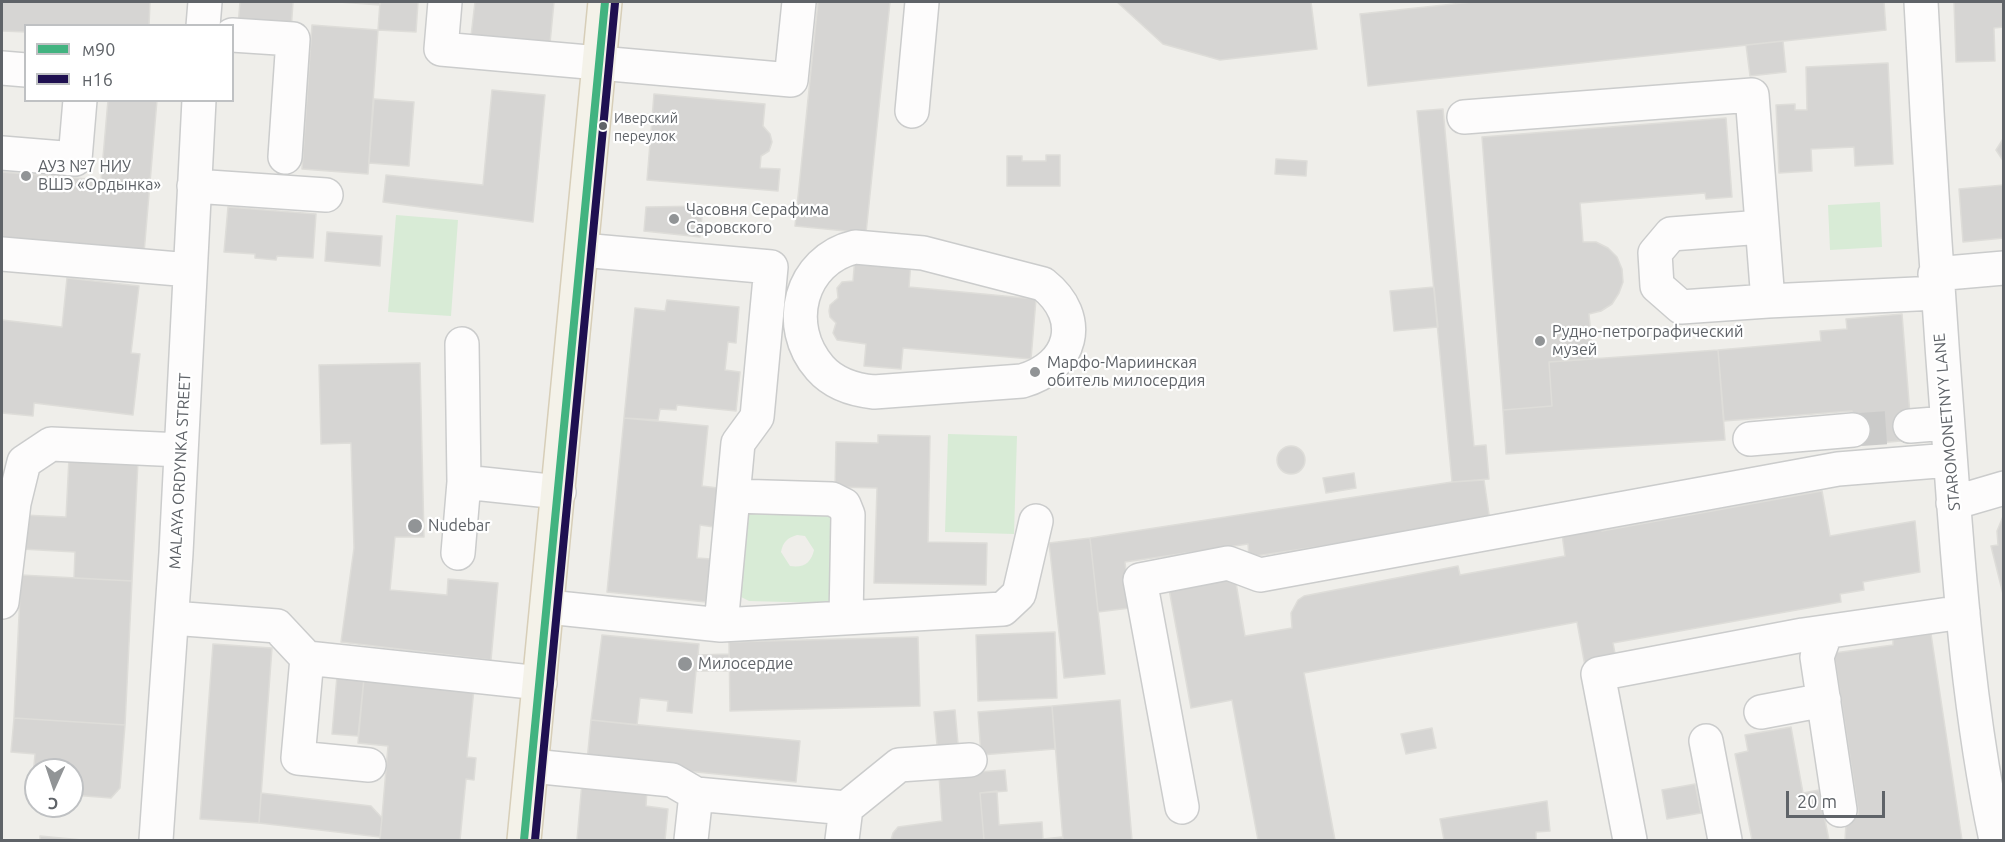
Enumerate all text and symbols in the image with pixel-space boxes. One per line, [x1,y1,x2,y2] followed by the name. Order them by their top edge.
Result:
[24,24,234,102] legend
[82,39,115,59] text: м90
[82,69,113,89] text: н16
[614,110,678,142] place label: Иверский переулок
[597,120,609,132] marker: Иверский переулок
[38,157,161,195] place label: АУЗ №7 НИУ ВШЭ «Ордынка»
[19,169,33,183] marker: АУЗ №7 НИУ ВШЭ «Ордынка»
[686,200,829,238] place label: Часовня Серафима Саровского
[667,212,681,226] marker: Часовня Серафима Саровского
[1552,322,1744,360] place label: Рудно-петрографический музей
[1930,332,1964,512] street label: STAROMONETNYY LANE
[1533,334,1547,348] marker: Рудно-петрографический музей
[1047,353,1205,391] place label: Марфо-Мариинская обитель милосердия
[1028,365,1042,379] marker: Марфо-Мариинская обитель милосердия
[165,372,195,570] street label: MALAYA ORDYNKA STREET
[428,516,490,536] place label: Nudebar
[406,517,424,535] marker: Nudebar
[698,654,793,674] place label: Милосердие
[676,655,694,673] marker: Милосердие
[24,758,84,818] north arrow
[1789,779,1888,817] scale bar
[1797,791,1837,811] text: 20 m
[48,795,59,813] text: С

